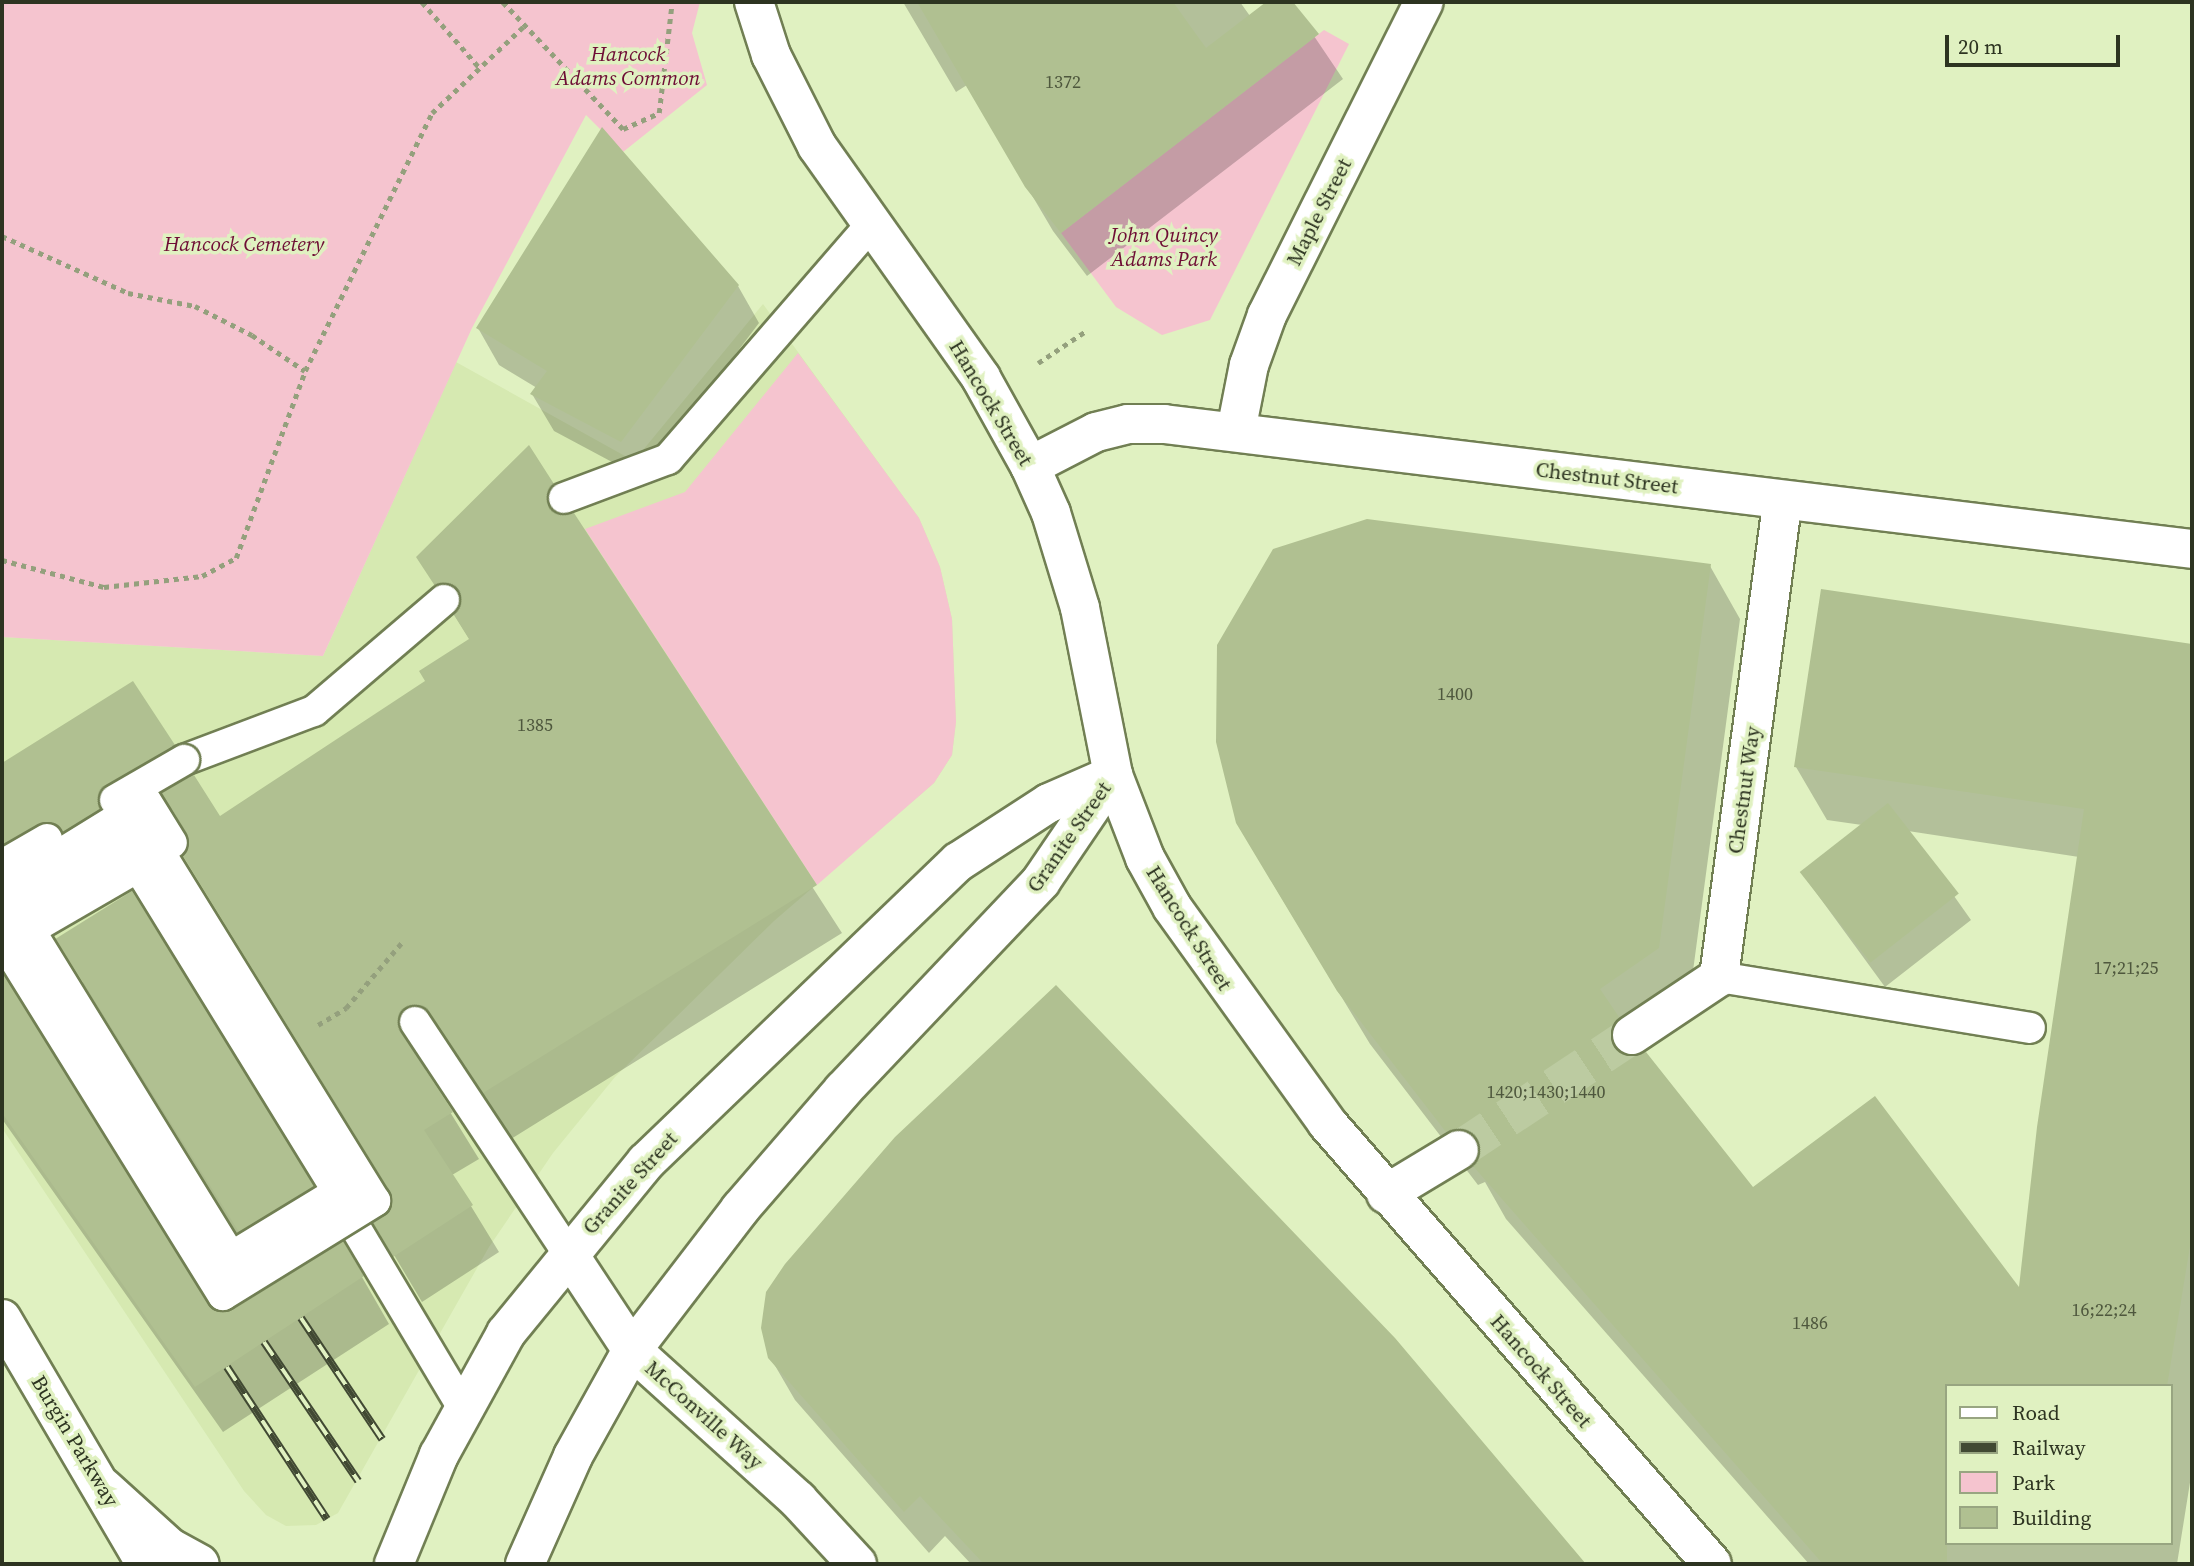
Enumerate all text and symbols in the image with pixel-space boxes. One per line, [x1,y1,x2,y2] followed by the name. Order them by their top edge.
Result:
[1949,21,2124,65] scale bar
[1958,32,2003,61] text: 20 m
[556,41,700,91] park label: Hancock Adams Common
[1045,71,1081,93] house number: 1372
[1281,154,1357,270] street label: Maple Street
[1110,222,1218,272] park label: John Quincy Adams Park
[164,231,324,257] park label: Hancock Cemetery
[944,336,1038,470] street label: Hancock Street
[1534,457,1680,499] street label: Chestnut Street
[1437,683,1473,705] house number: 1400
[517,714,553,736] house number: 1385
[1723,724,1765,856] street label: Chestnut Way
[1022,777,1116,897] street label: Granite Street
[1141,861,1237,995] street label: Hancock Street
[2094,957,2158,979] house number: 17;21;25
[1487,1081,1605,1103] house number: 1420;1430;1440
[577,1127,683,1239] street label: Granite Street
[2072,1299,2136,1321] house number: 16;22;24
[1485,1309,1597,1433] street label: Hancock Street
[1792,1312,1828,1334] house number: 1486
[640,1355,768,1475] street label: McConville Way
[26,1371,124,1511] street label: Burgin Parkway
[1946,1384,2173,1545] legend
[2012,1398,2060,1427] text: Road
[2012,1433,2086,1462] text: Railway
[2012,1468,2055,1497] text: Park
[2012,1503,2091,1532] text: Building

